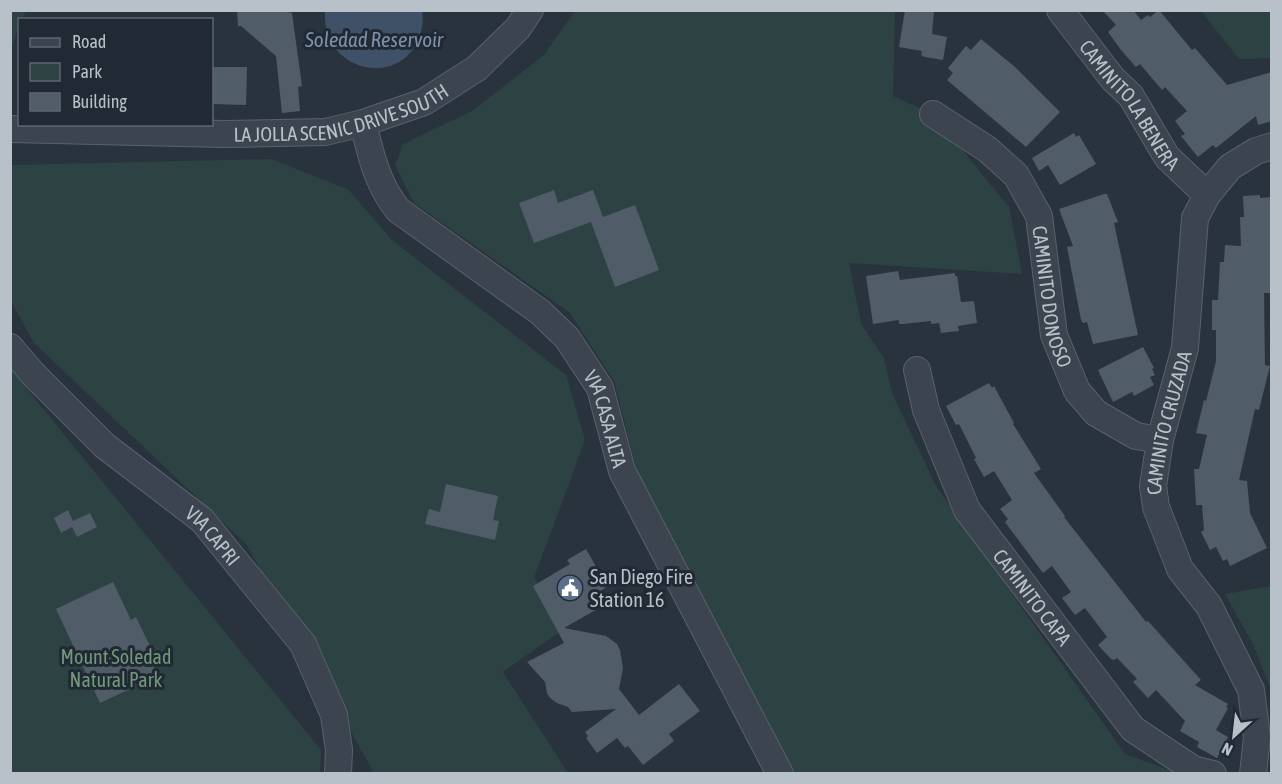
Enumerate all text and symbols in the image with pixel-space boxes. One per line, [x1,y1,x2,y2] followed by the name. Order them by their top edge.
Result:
[18,18,213,126] legend
[304,27,444,51] water label: Soledad Reservoir
[72,31,106,52] text: Road
[1075,35,1185,175] street label: CAMINITO LA BENERA
[72,61,102,82] text: Park
[233,78,452,145] street label: LA JOLLA SCENIC DRIVE SOUTH
[72,91,127,112] text: Building
[1029,224,1077,370] street label: CAMINITO DONOSO
[1142,348,1195,497] street label: CAMINITO CRUZADA
[580,366,632,470] street label: VIA CASA ALTA
[182,501,245,569] street label: VIA CAPRI
[989,544,1077,650] street label: CAMINITO CAPA
[590,565,693,611] place label: San Diego Fire Station 16
[555,573,585,603] public building icon: San Diego Fire Station 16
[61,645,171,691] park label: Mount Soledad Natural Park
[1204,706,1264,766] north arrow
[1219,739,1235,760] text: N

